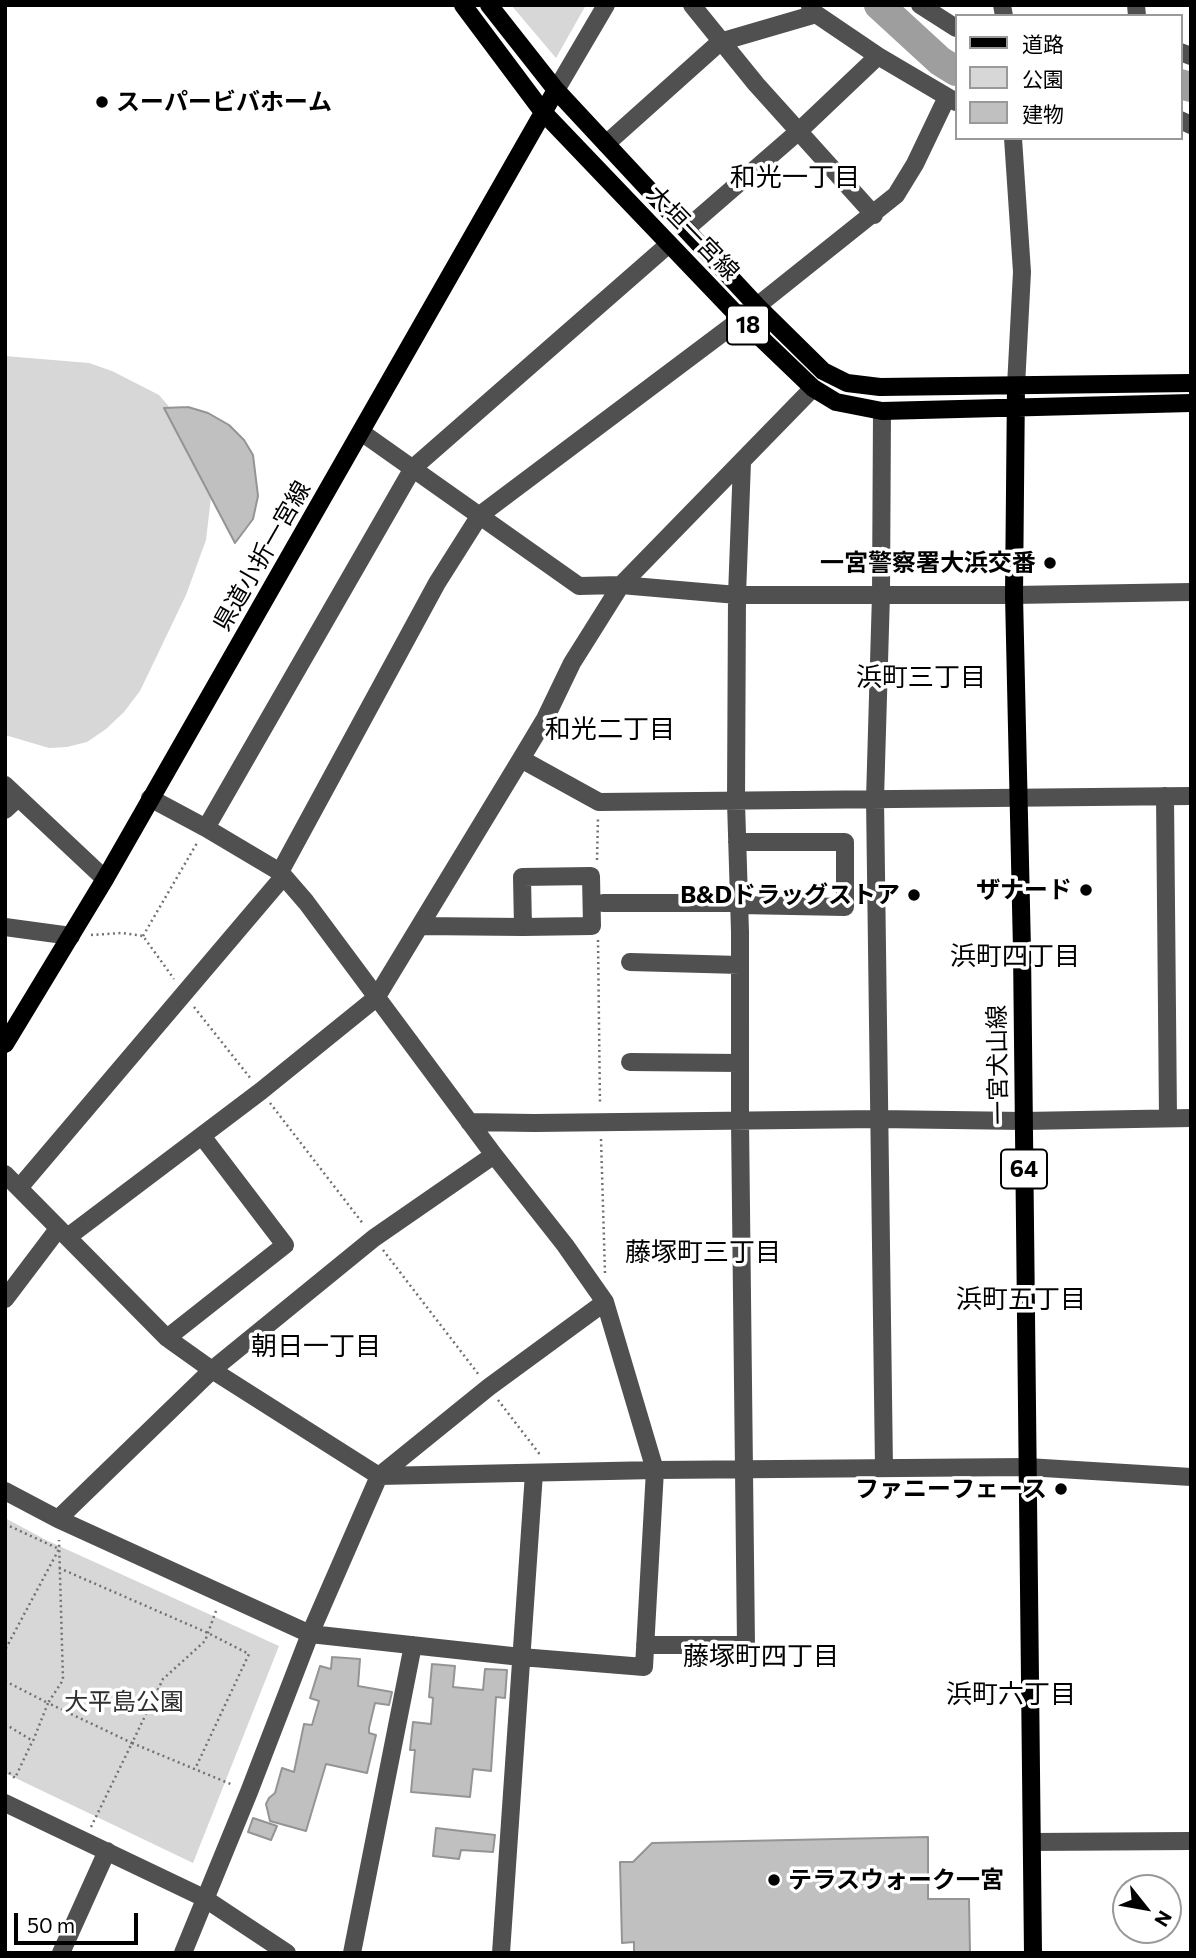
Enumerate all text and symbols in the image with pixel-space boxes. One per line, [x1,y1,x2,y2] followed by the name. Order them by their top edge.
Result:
[954,14,1182,140] legend
[1022,31,1064,56] text: 道路
[1022,66,1064,91] text: 公園
[116,88,332,116] place label: スーパービバホーム
[94,94,110,110] marker: スーパービバホーム
[1022,101,1064,126] text: 建物
[730,161,860,193] district label: 和光一丁目
[641,180,745,286] street label: 大垣一宮線
[727,306,769,344] road number: 18
[208,476,316,636] street label: 県道小折一宮線
[820,549,1036,577] place label: 一宮警察署大浜交番
[1042,555,1058,571] marker: 一宮警察署大浜交番
[856,661,986,693] district label: 浜町三丁目
[545,713,675,745] district label: 和光二丁目
[976,876,1072,904] place label: ザナード
[680,881,900,909] place label: B&Dドラッグストア
[1078,882,1094,898] marker: ザナード
[906,887,922,903] marker: B&Dドラッグストア
[950,940,1080,972] district label: 浜町四丁目
[983,1005,1013,1125] street label: 一宮犬山線
[1001,1150,1047,1188] road number: 64
[625,1236,781,1268] district label: 藤塚町三丁目
[956,1283,1086,1315] district label: 浜町五丁目
[251,1330,381,1362] district label: 朝日一丁目
[855,1475,1047,1503] place label: ファニーフェース
[1053,1481,1069,1497] marker: ファニーフェース
[683,1640,839,1672] district label: 藤塚町四丁目
[946,1678,1076,1710] district label: 浜町六丁目
[64,1688,184,1716] park label: 大平島公園
[788,1866,1004,1894] place label: テラスウォーク一宮
[766,1872,782,1888] marker: テラスウォーク一宮
[1112,1874,1182,1944] north arrow
[18,1898,142,1942] scale bar
[1150,1907,1177,1931] text: N
[27,1912,75,1937] text: 50 m

